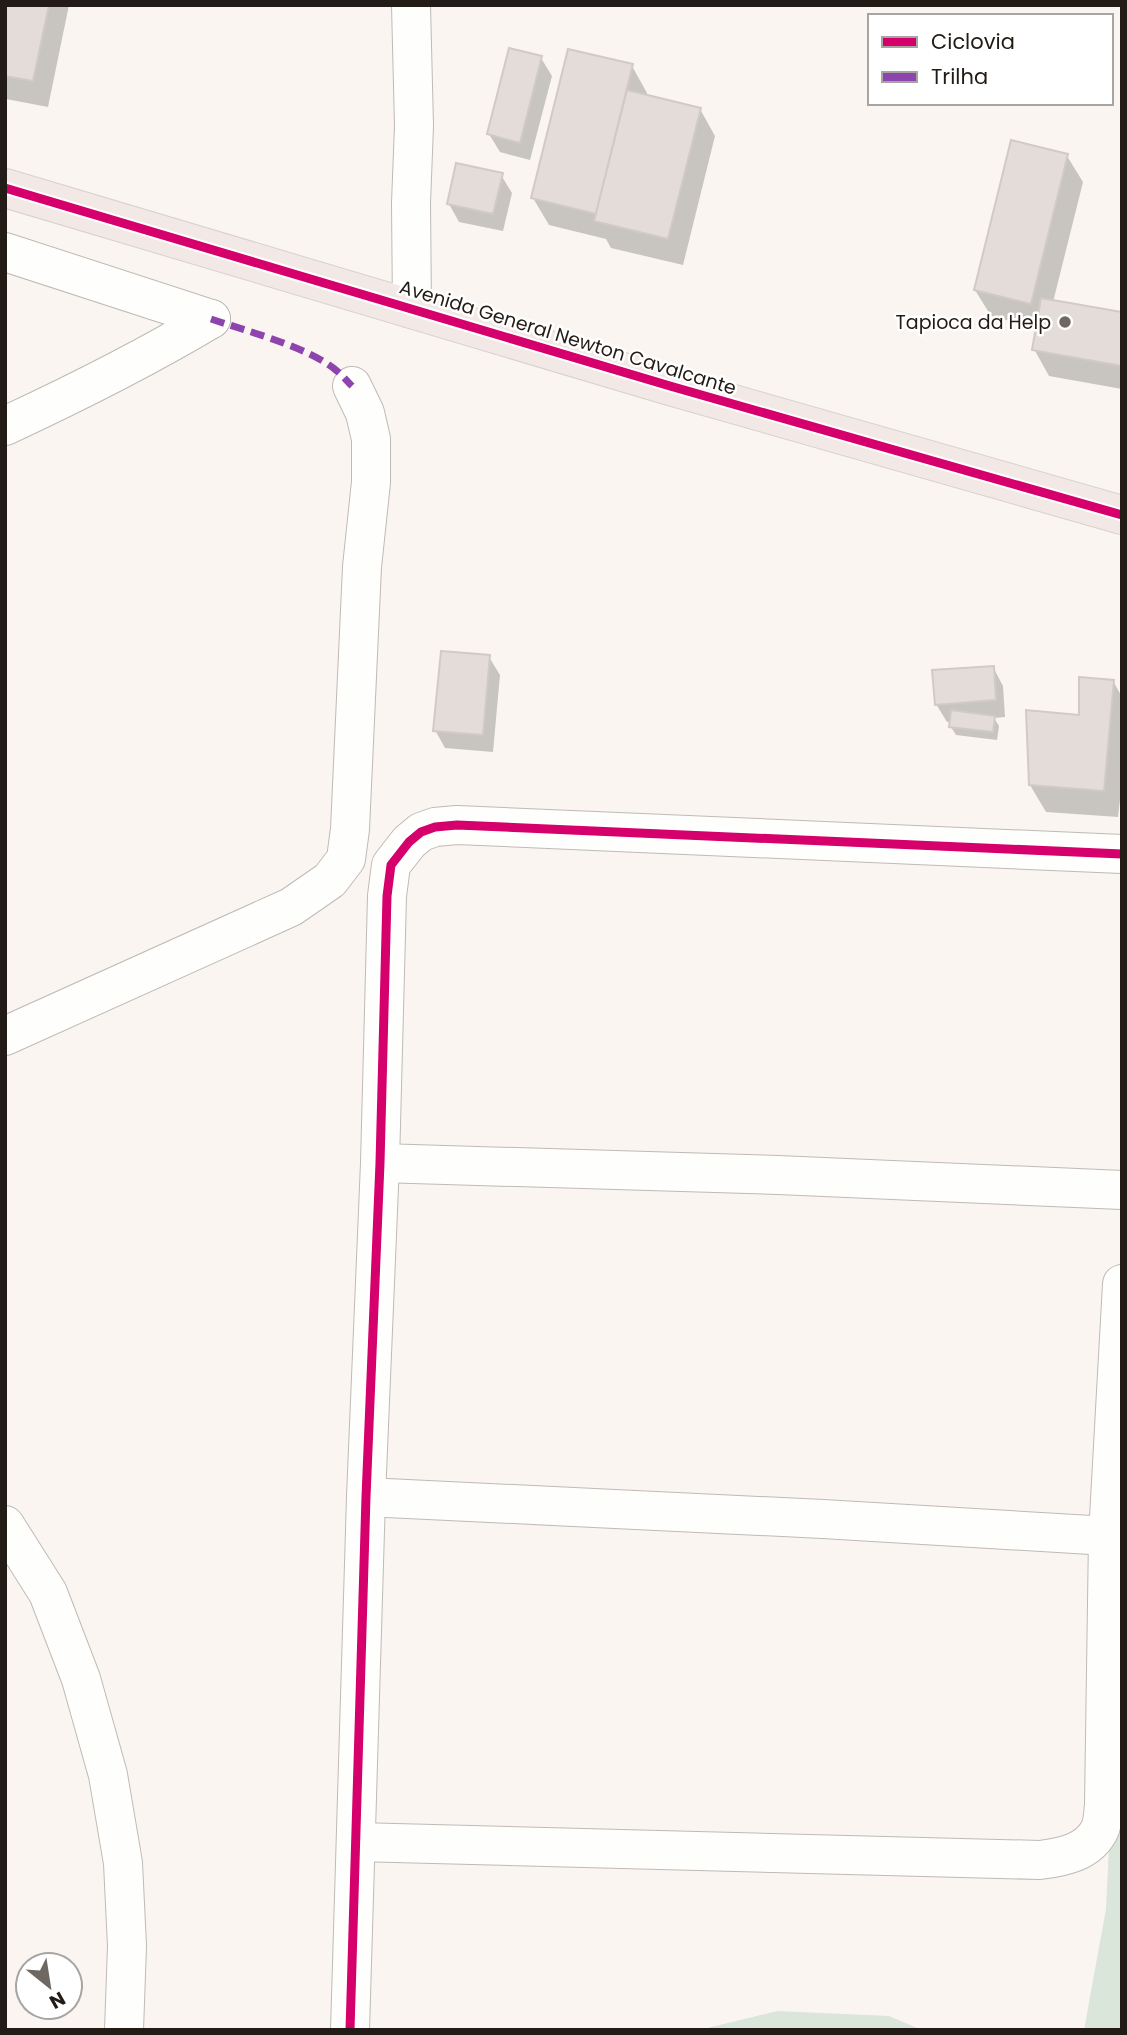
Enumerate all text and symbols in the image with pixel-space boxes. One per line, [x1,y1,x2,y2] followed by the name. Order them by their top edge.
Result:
[868,14,1113,105] legend
[931,27,1015,56] text: Ciclovia
[931,62,988,91] text: Trilha
[396,273,740,402] street label: Avenida General Newton Cavalcante
[896,309,1051,336] place label: Tapioca da Help
[1057,314,1073,330] marker: Tapioca da Help
[14,1951,84,2021] north arrow
[44,1985,70,2016] text: N

